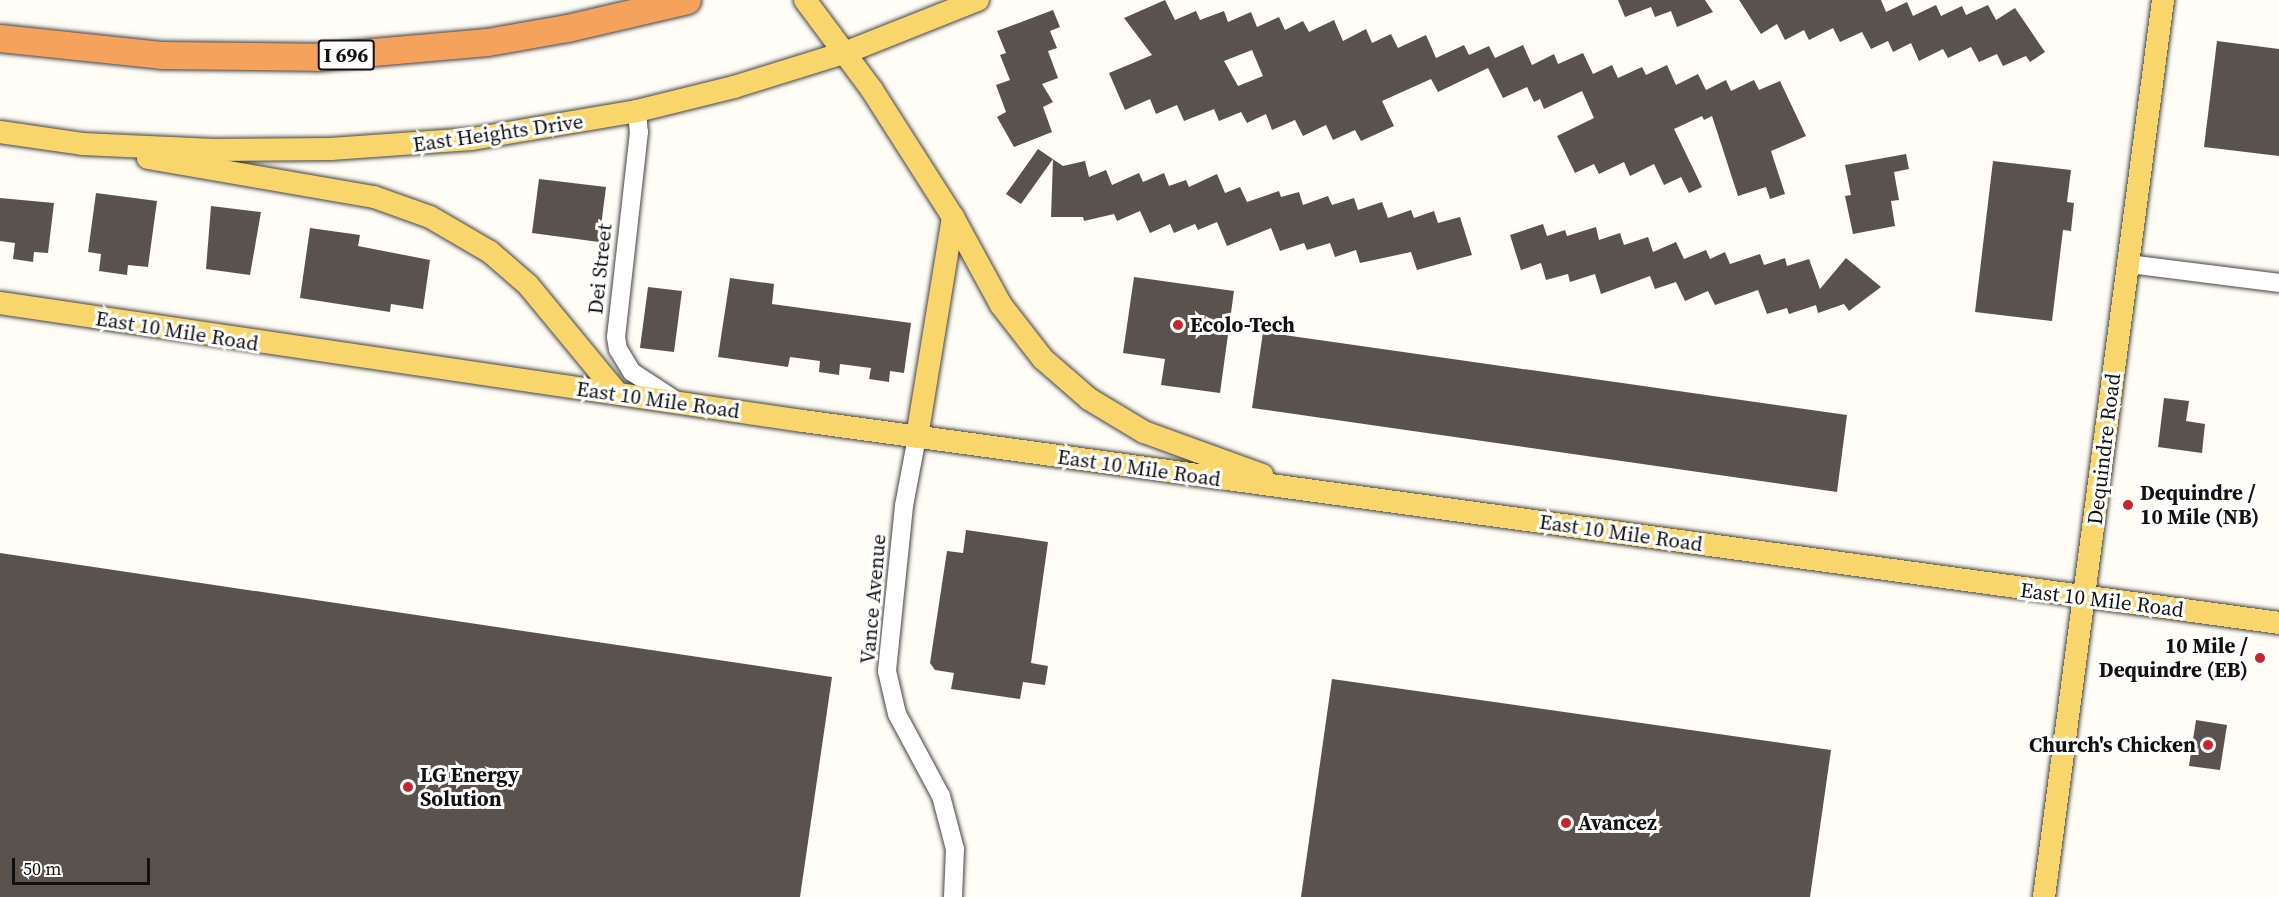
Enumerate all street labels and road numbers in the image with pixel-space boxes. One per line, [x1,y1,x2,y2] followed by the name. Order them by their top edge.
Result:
[318,38,374,72] road number: I 696
[411,109,585,157] street label: East Heights Drive
[583,222,617,316] street label: Dei Street
[94,306,260,356] street label: East 10 Mile Road
[2082,372,2126,526] street label: Dequindre Road
[575,376,741,424] street label: East 10 Mile Road
[1056,444,1222,492] street label: East 10 Mile Road
[1538,509,1704,557] street label: East 10 Mile Road
[855,533,891,665] street label: Vance Avenue
[2019,577,2185,623] street label: East 10 Mile Road

